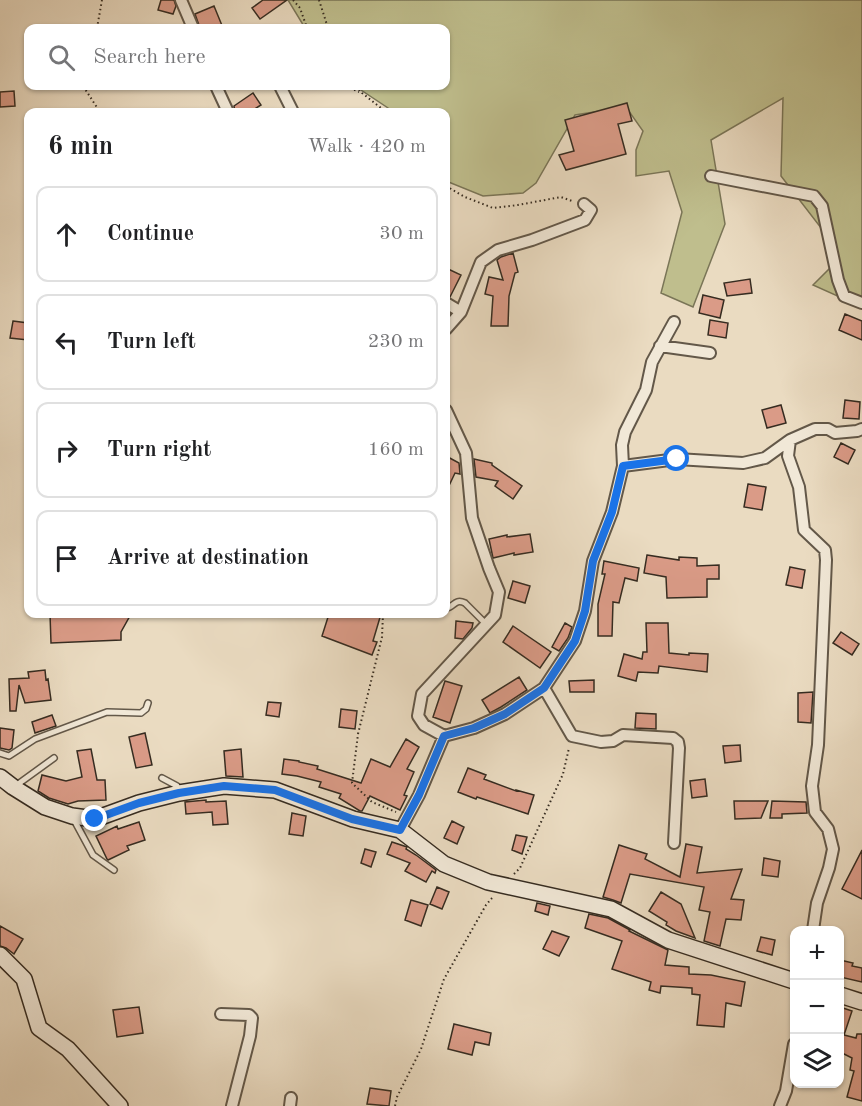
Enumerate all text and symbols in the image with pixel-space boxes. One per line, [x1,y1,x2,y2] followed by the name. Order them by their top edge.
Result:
[24,24,450,90] search box
[45,41,78,74] icon: search
[93,46,206,68] text: Search here
[48,134,113,160] text: 6 min
[307,137,426,157] text: Walk · 420 m
[50,218,83,251] icon: ahead
[107,223,194,245] text: Continue
[379,224,424,244] text: 30 m
[50,326,83,359] icon: left
[107,331,196,353] text: Turn left
[368,332,424,352] text: 230 m
[50,434,83,467] icon: right
[107,439,211,461] text: Turn right
[368,440,424,460] text: 160 m
[663,445,689,471] route start
[50,542,83,575] icon: arrive
[107,547,309,569] text: Arrive at destination
[81,805,107,831] route end
[790,926,844,1088] map controls
[790,926,844,980] button: +
[790,980,844,1034] button: −
[790,1034,844,1088] button: layers

